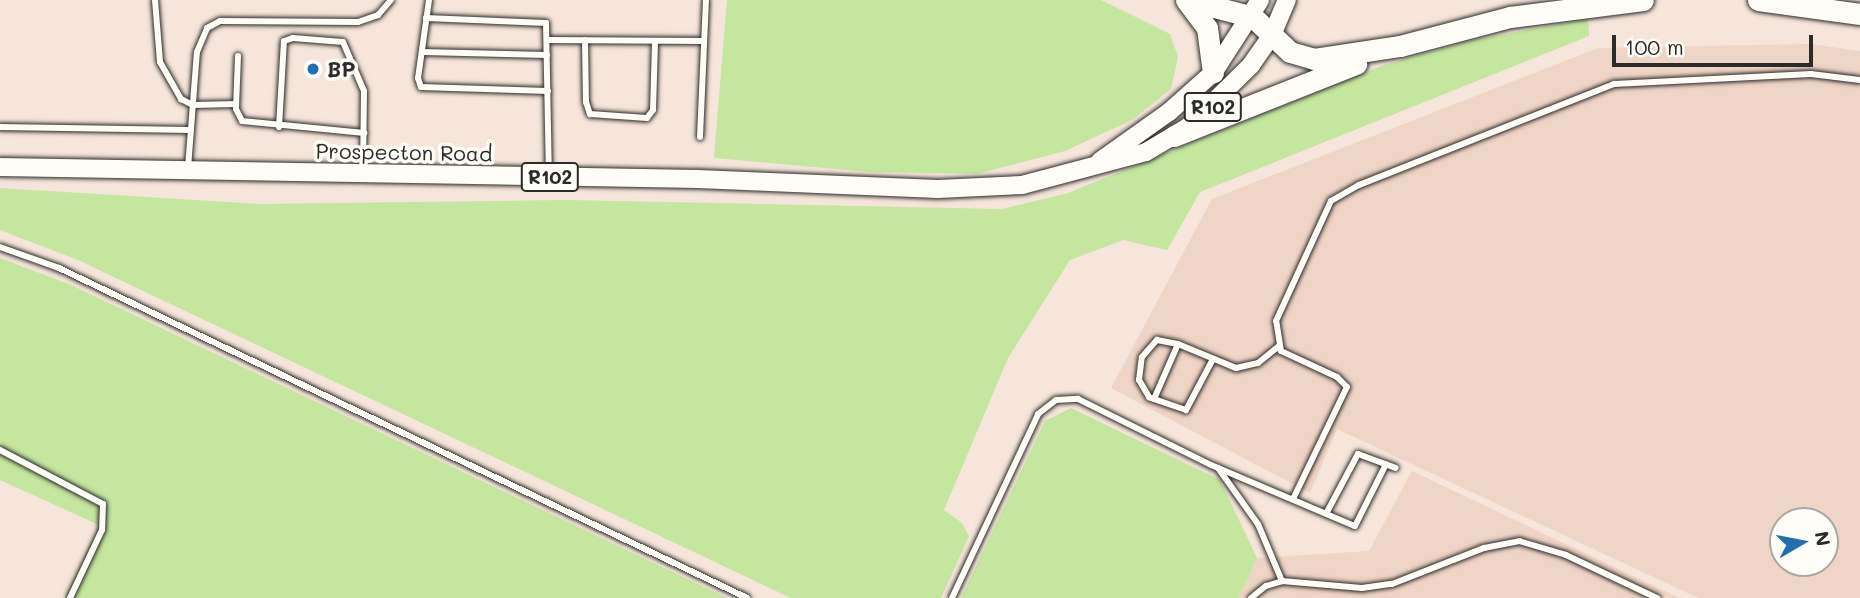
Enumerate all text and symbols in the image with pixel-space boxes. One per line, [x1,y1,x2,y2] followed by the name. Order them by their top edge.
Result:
[1615,21,1816,65] scale bar
[1625,33,1684,60] text: 100 m
[327,56,355,82] place label: BP
[305,61,321,77] marker: BP
[1183,92,1243,122] road number: R102
[315,138,493,166] street label: Prospecton Road
[520,162,580,192] road number: R102
[1769,507,1839,577] north arrow
[1810,529,1837,548] text: N

